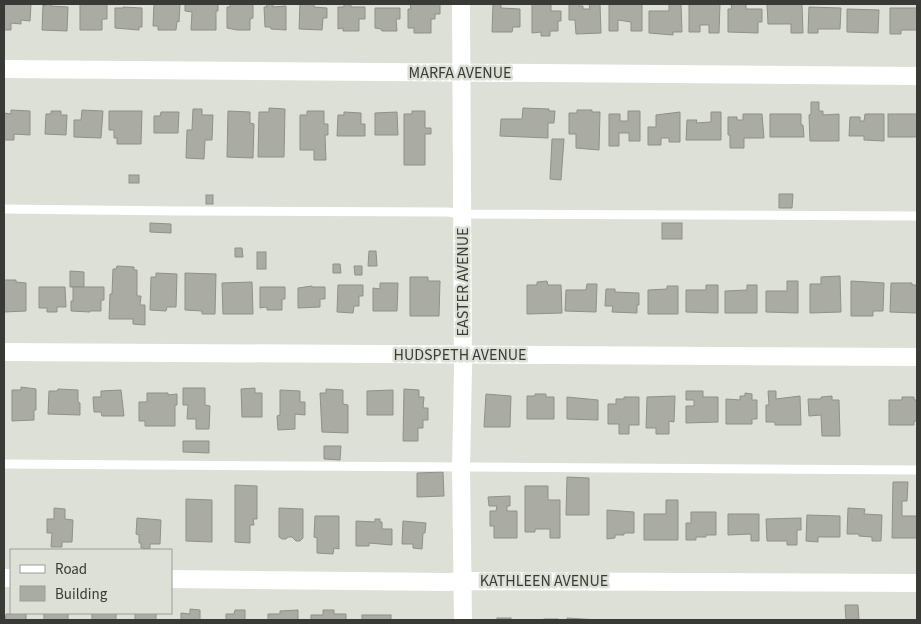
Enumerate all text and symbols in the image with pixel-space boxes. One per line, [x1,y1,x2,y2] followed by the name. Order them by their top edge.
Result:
[409,62,511,84] street label: MARFA AVENUE
[452,228,474,336] street label: EASTER AVENUE
[393,344,527,366] street label: HUDSPETH AVENUE
[10,549,172,614] legend
[55,559,87,580] text: Road
[480,570,608,592] street label: KATHLEEN AVENUE
[55,584,108,605] text: Building

